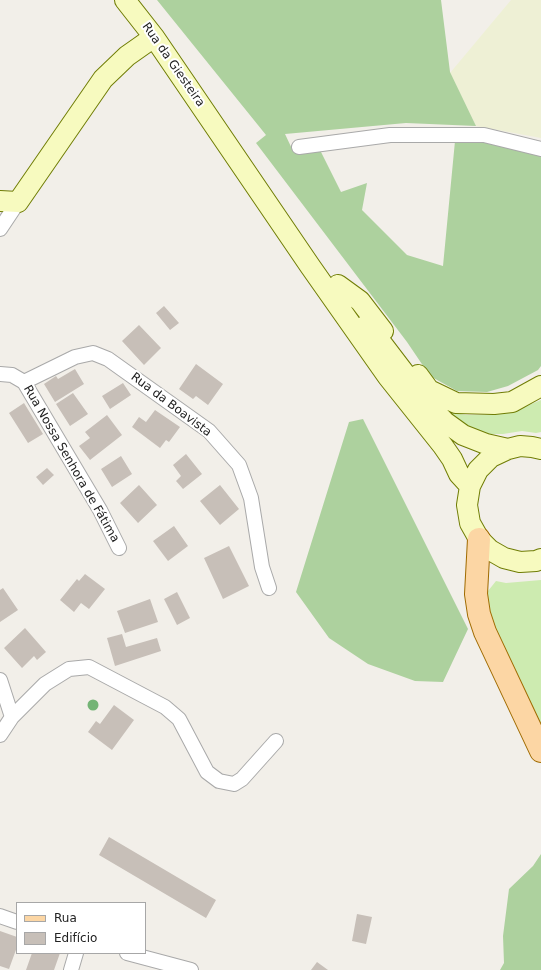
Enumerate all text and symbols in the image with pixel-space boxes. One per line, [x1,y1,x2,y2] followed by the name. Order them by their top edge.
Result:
[139,20,207,110] street label: Rua da Giesteira
[128,370,214,440] street label: Rua da Boavista
[20,383,122,545] street label: Rua Nossa Senhora de Fátima
[16,902,146,954] legend
[54,911,77,925] text: Rua
[54,931,97,945] text: Edifício

